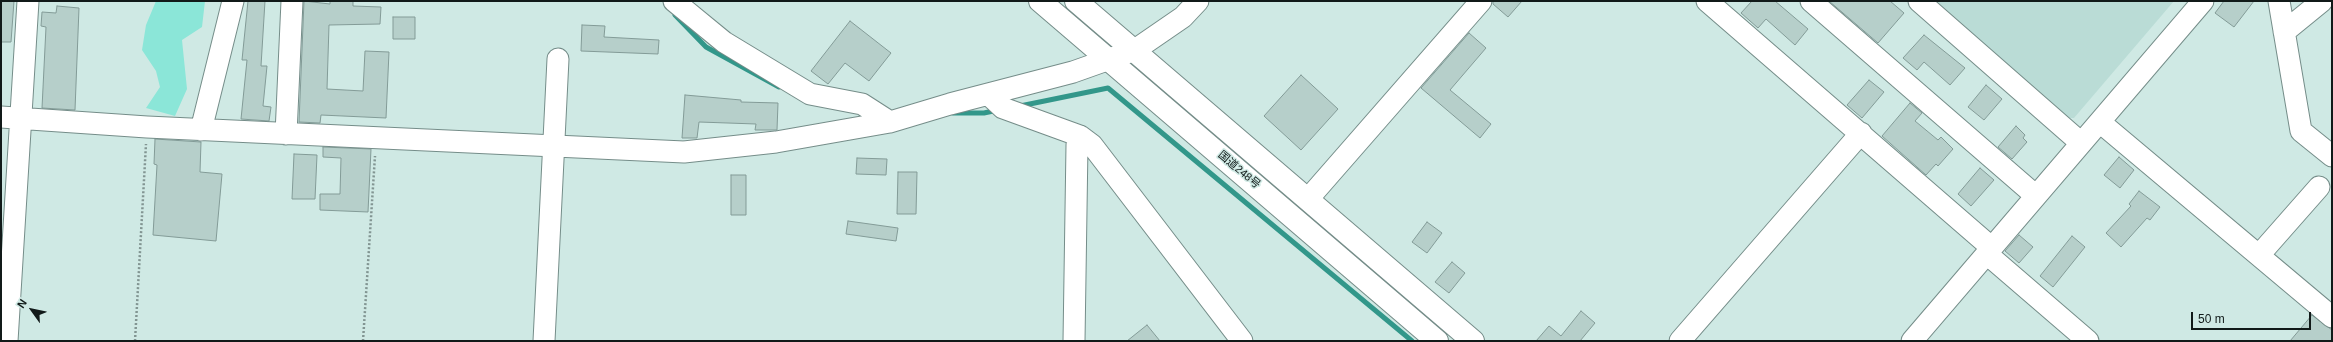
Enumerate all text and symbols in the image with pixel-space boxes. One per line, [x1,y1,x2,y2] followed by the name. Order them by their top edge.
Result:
[1215,148,1263,192] street label: 国道248号
[12,290,52,330] north arrow
[15,297,29,310] text: N
[2193,304,2313,330] scale bar
[2198,312,2225,326] text: 50 m

